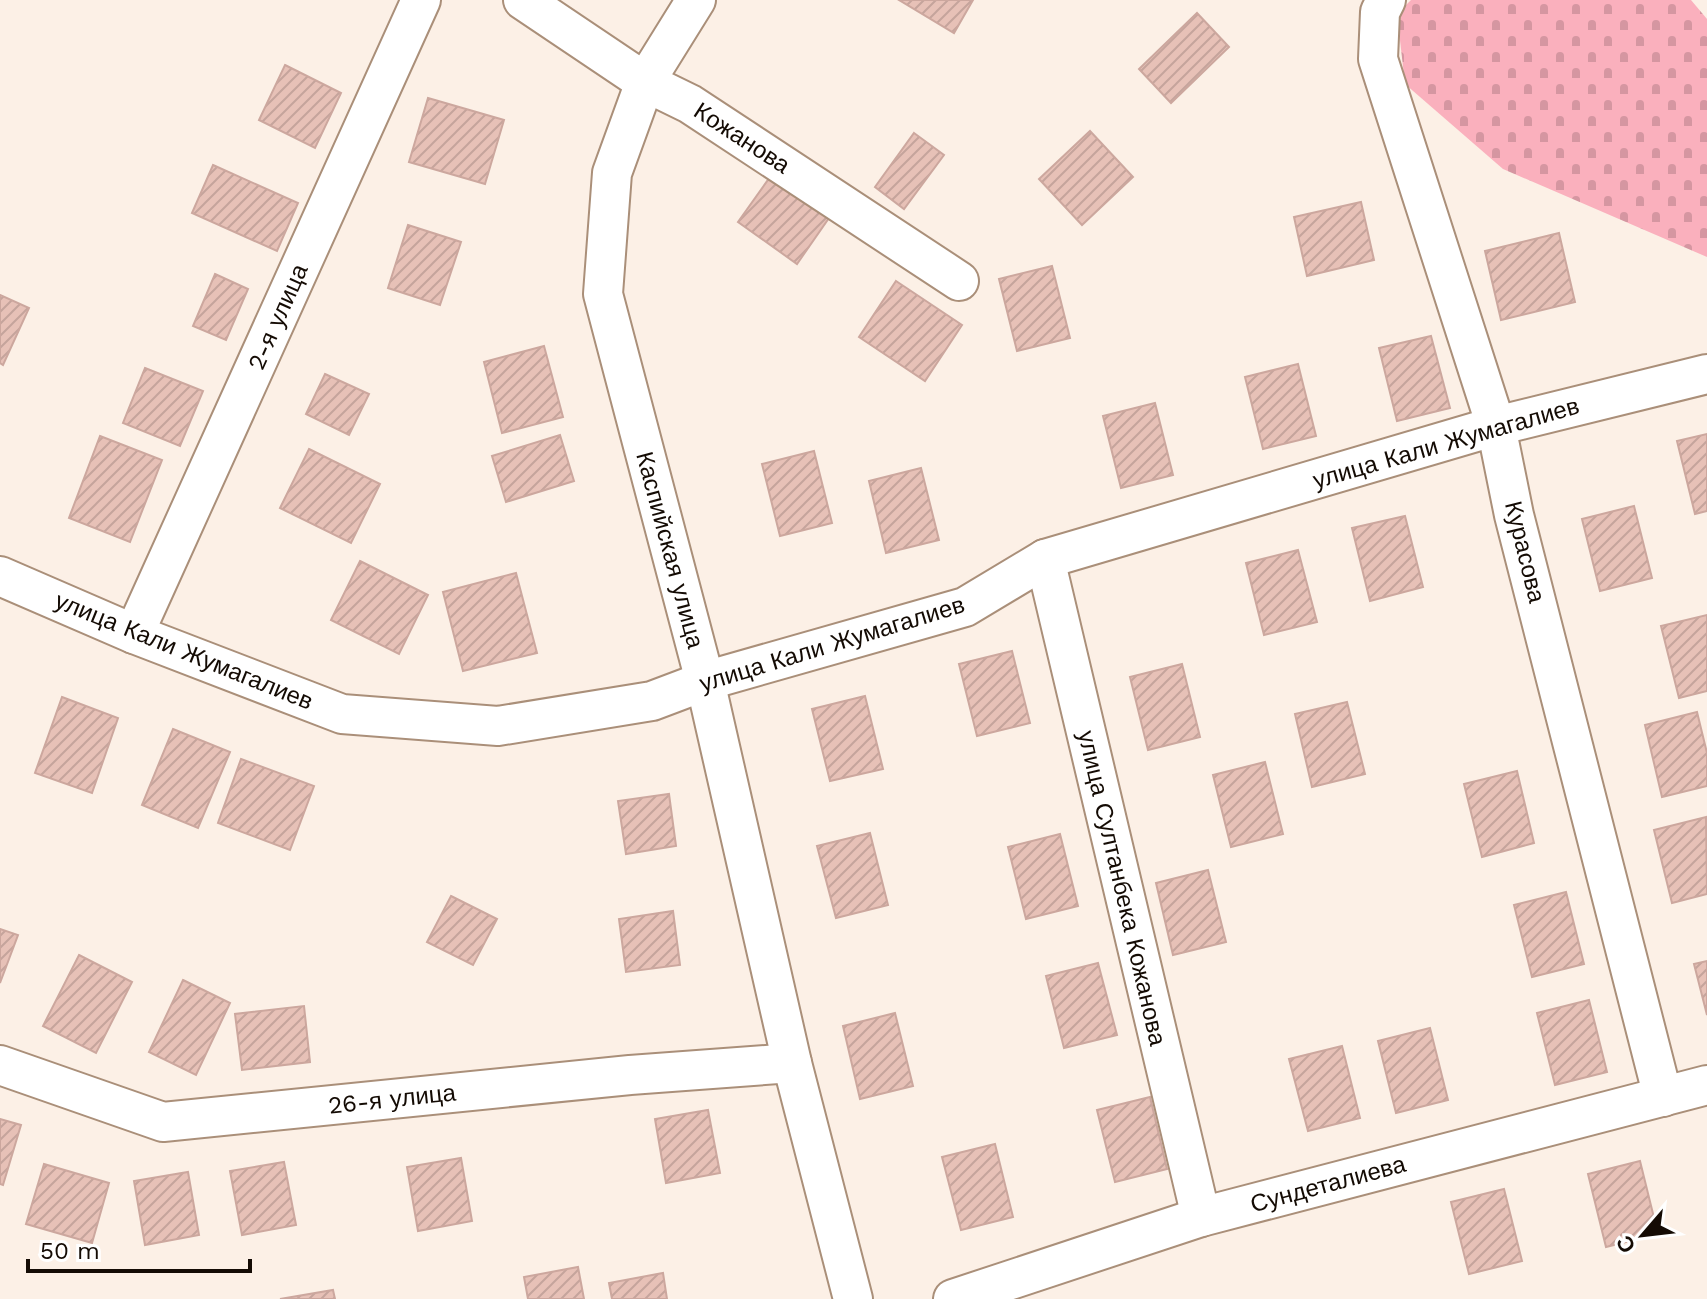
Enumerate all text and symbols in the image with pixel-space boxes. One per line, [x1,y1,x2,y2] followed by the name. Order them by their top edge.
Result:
[689,97,796,180] street label: Кожанова
[242,259,314,374] street label: 2-я улица
[1310,392,1582,494] street label: улица Кали Жумагалиев
[630,448,710,652] street label: Каспийская улица
[1499,498,1551,606] street label: Курасова
[51,586,317,716] street label: улица Кали Жумагалиев
[696,590,968,698] street label: улица Кали Жумагалиев
[1072,728,1172,1049] street label: улица Султанбека Кожанова
[327,1078,458,1120] street label: 26-я улица
[1247,1150,1409,1218] street label: Сундеталиева
[1603,1195,1683,1275] north arrow
[28,1223,250,1273] scale bar
[1611,1231,1641,1257] text: С
[40,1237,100,1265] text: 50 m

